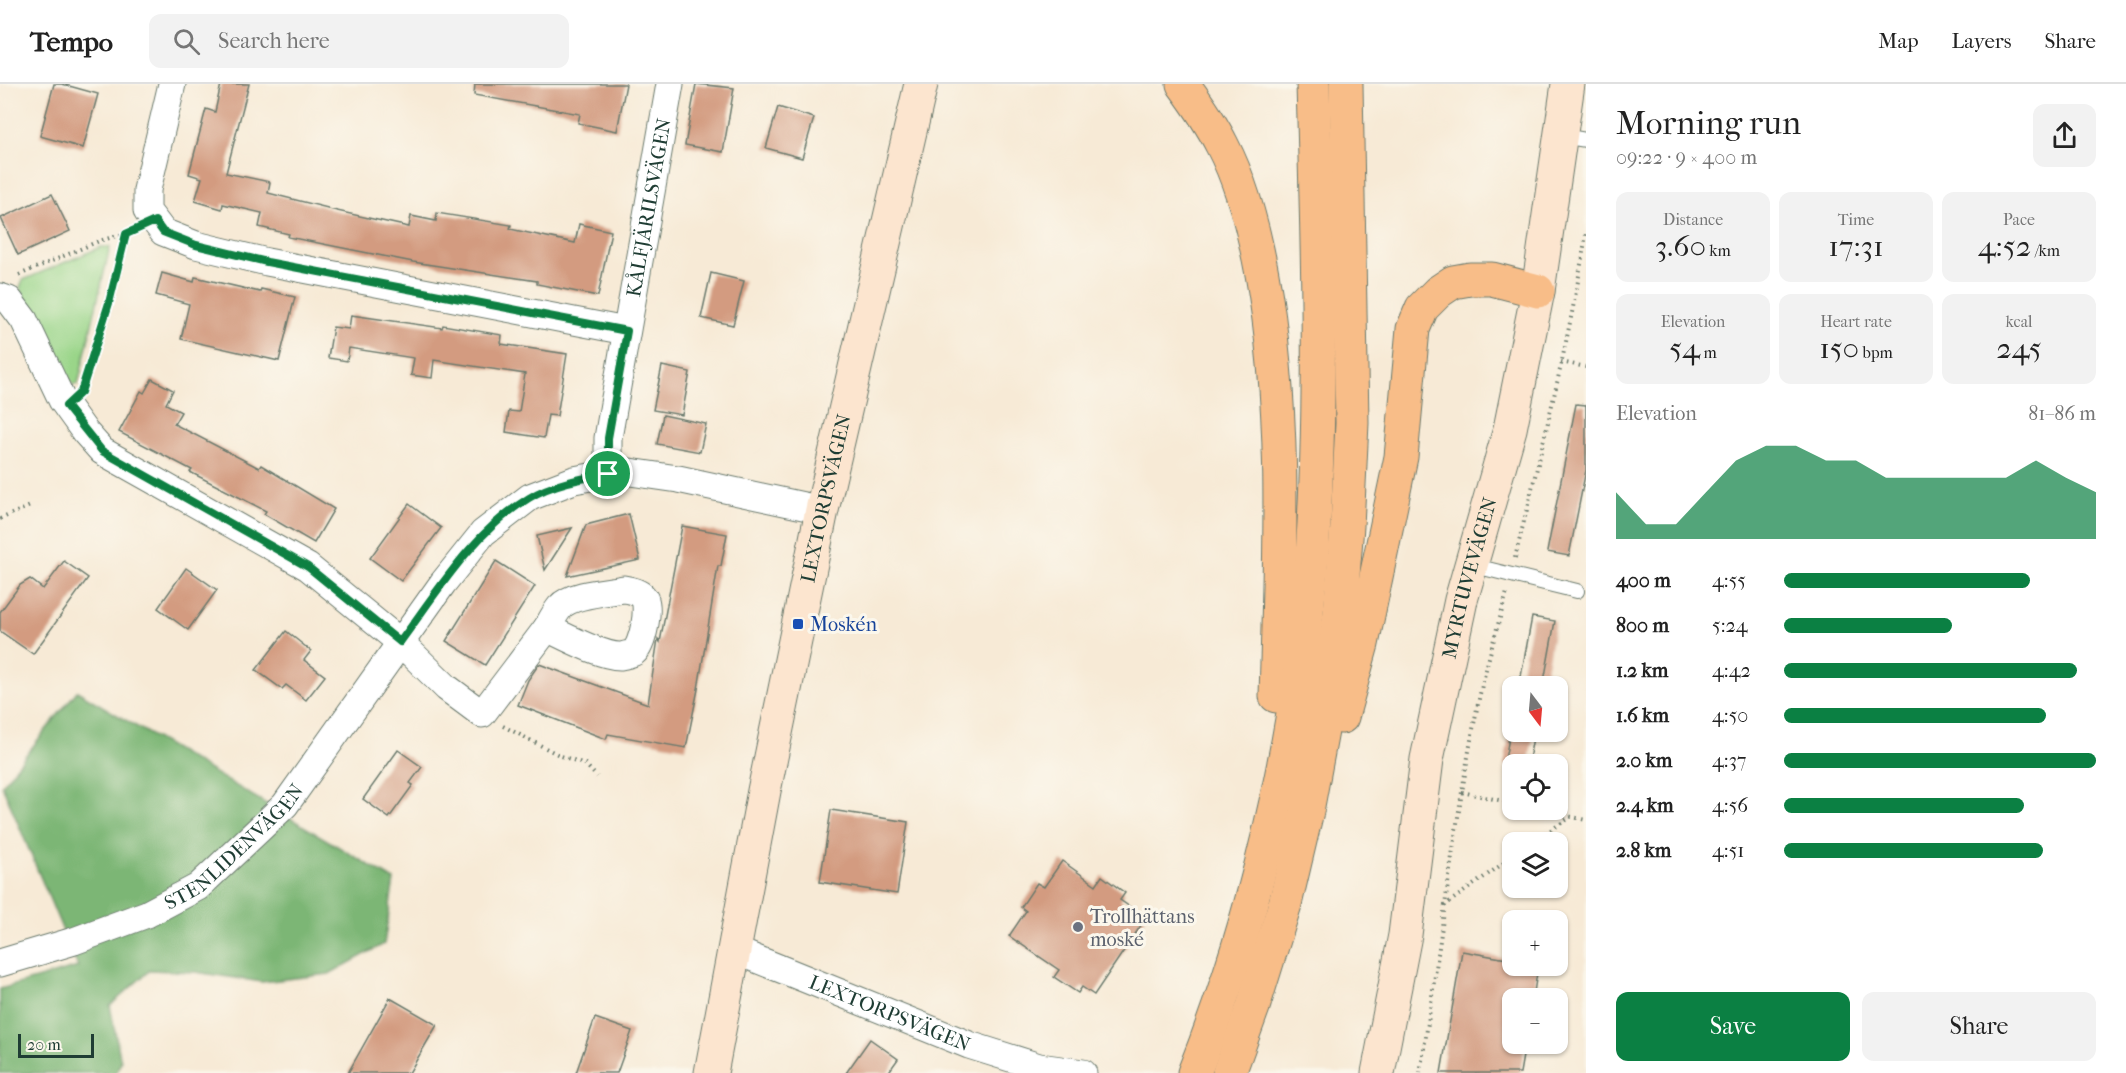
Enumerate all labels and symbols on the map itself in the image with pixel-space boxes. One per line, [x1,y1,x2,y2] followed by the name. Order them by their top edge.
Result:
[622,116,676,299] street label: KÅLFJÄRILSVÄGEN
[796,412,856,585] street label: LEXTORPSVÄGEN
[582,448,633,499] pin
[1438,495,1502,661] street label: MYRTUVEVÄGEN
[810,613,877,636] place label: Moskén
[791,617,805,631] marker: Moskén
[1502,676,1568,742] north arrow
[161,780,308,915] street label: STENLIDENVÄGEN
[1090,905,1195,951] place label: Trollhättans moské
[1071,920,1085,934] marker: Trollhättans moské
[806,971,974,1056] street label: LEXTORPSVÄGEN
[18,1031,94,1058] scale bar

